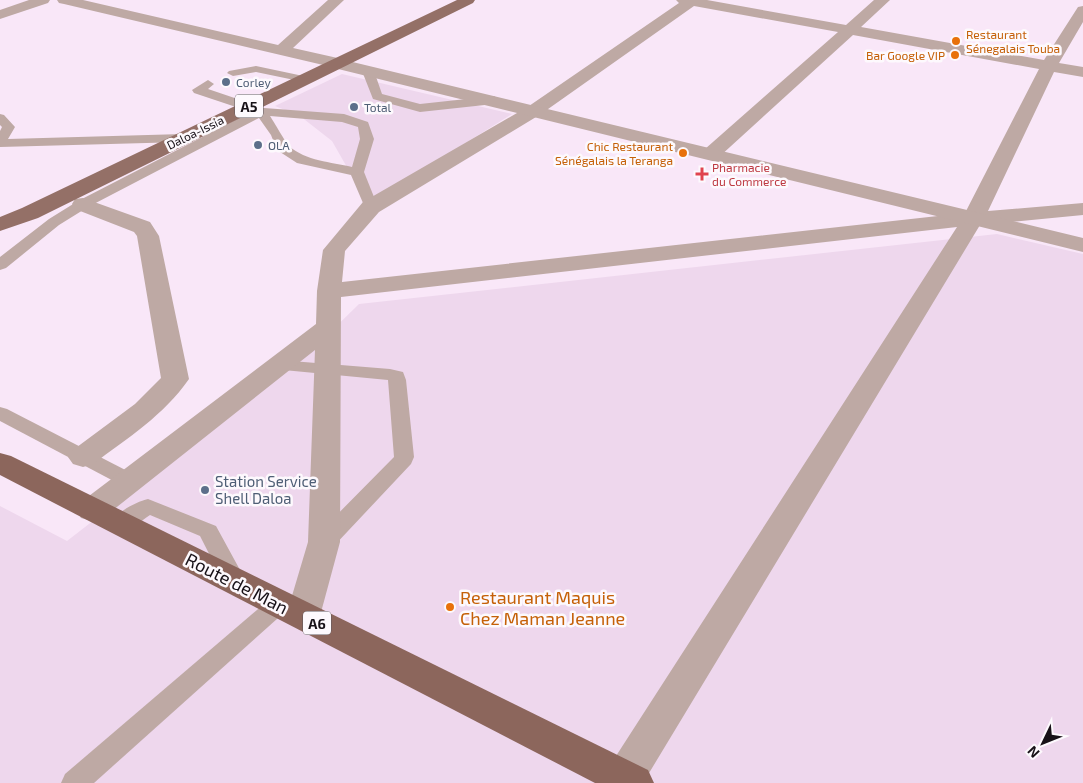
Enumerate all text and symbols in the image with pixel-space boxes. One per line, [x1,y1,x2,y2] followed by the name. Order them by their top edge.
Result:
[966,27,1060,55] place label: Restaurant Sénegalais Touba
[950,35,962,47] marker: Restaurant Sénegalais Touba
[866,48,945,62] place label: Bar Google VIP
[949,49,961,61] marker: Bar Google VIP
[236,75,271,89] place label: Corley
[220,76,232,88] marker: Corley
[235,94,263,118] road number: A5
[364,100,392,114] place label: Total
[348,101,360,113] marker: Total
[164,112,226,152] street label: Daloa-Issia
[268,138,290,152] place label: OLA
[252,139,264,151] marker: OLA
[555,139,673,167] place label: Chic Restaurant Sénégalais la Teranga
[677,147,689,159] marker: Chic Restaurant Sénégalais la Teranga
[712,160,786,188] place label: Pharmacie du Commerce
[696,168,708,180] marker: Pharmacie du Commerce
[215,472,317,507] place label: Station Service Shell Daloa
[199,484,211,496] marker: Station Service Shell Daloa
[182,548,292,618] street label: Route de Man
[460,586,625,629] place label: Restaurant Maquis Chez Maman Jeanne
[444,601,456,613] marker: Restaurant Maquis Chez Maman Jeanne
[303,612,331,634] road number: A6
[1018,718,1068,768] north arrow
[1023,743,1043,762] text: N

